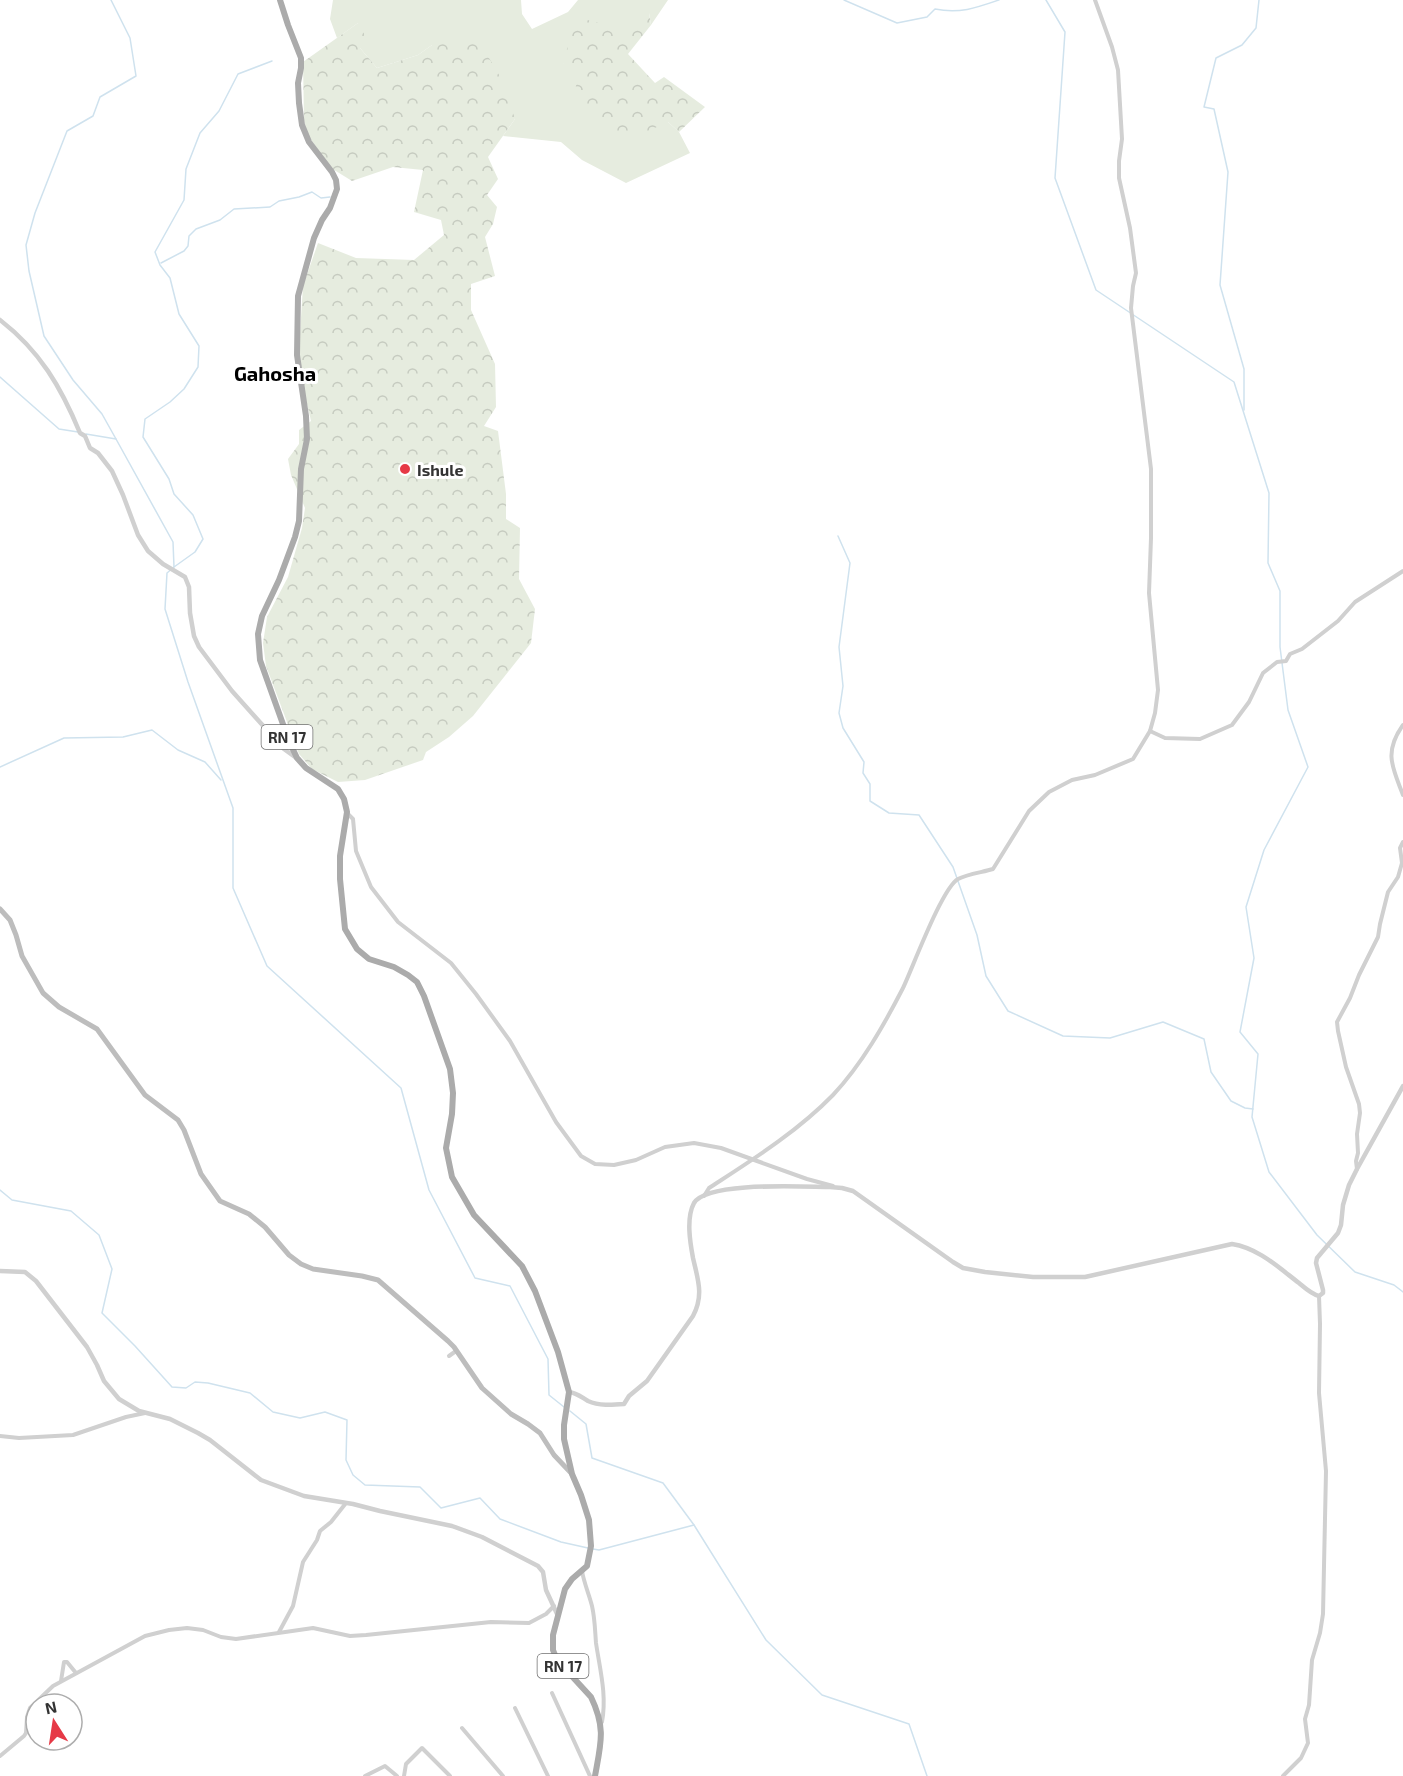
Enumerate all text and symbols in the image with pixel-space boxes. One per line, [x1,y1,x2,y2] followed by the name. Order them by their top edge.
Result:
[234,361,316,385] district label: Gahosha
[417,460,464,479] place label: Ishule
[398,462,412,476] marker: Ishule
[262,725,312,749] road number: RN 17
[538,1654,588,1678] road number: RN 17
[24,1692,84,1752] north arrow
[43,1696,58,1717] text: N

